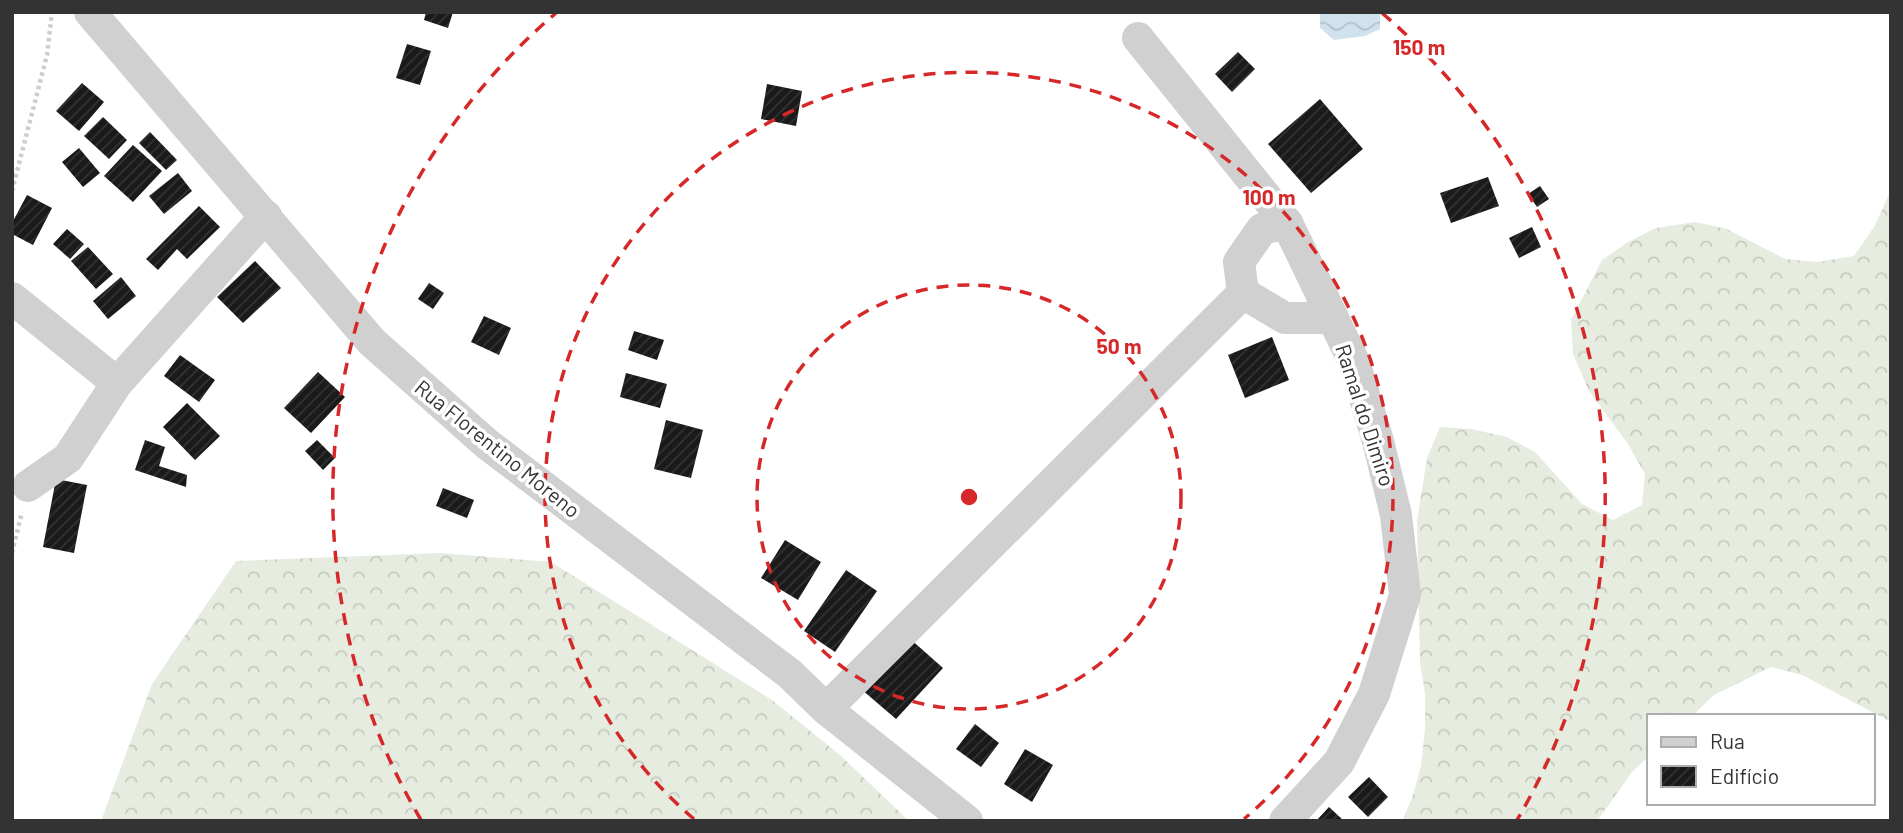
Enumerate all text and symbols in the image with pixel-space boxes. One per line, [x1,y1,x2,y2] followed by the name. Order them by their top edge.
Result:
[1393,34,1445,59] text: 150 m
[1242,184,1296,209] text: 100 m
[1096,333,1142,358] text: 50 m
[1331,341,1401,489] street label: Ramal do Dimiro
[411,374,585,522] street label: Rua Florentino Moreno
[957,485,981,509] centre of rings
[1647,714,1875,805] legend
[1710,728,1745,753] text: Rua
[1710,763,1779,788] text: Edifício

